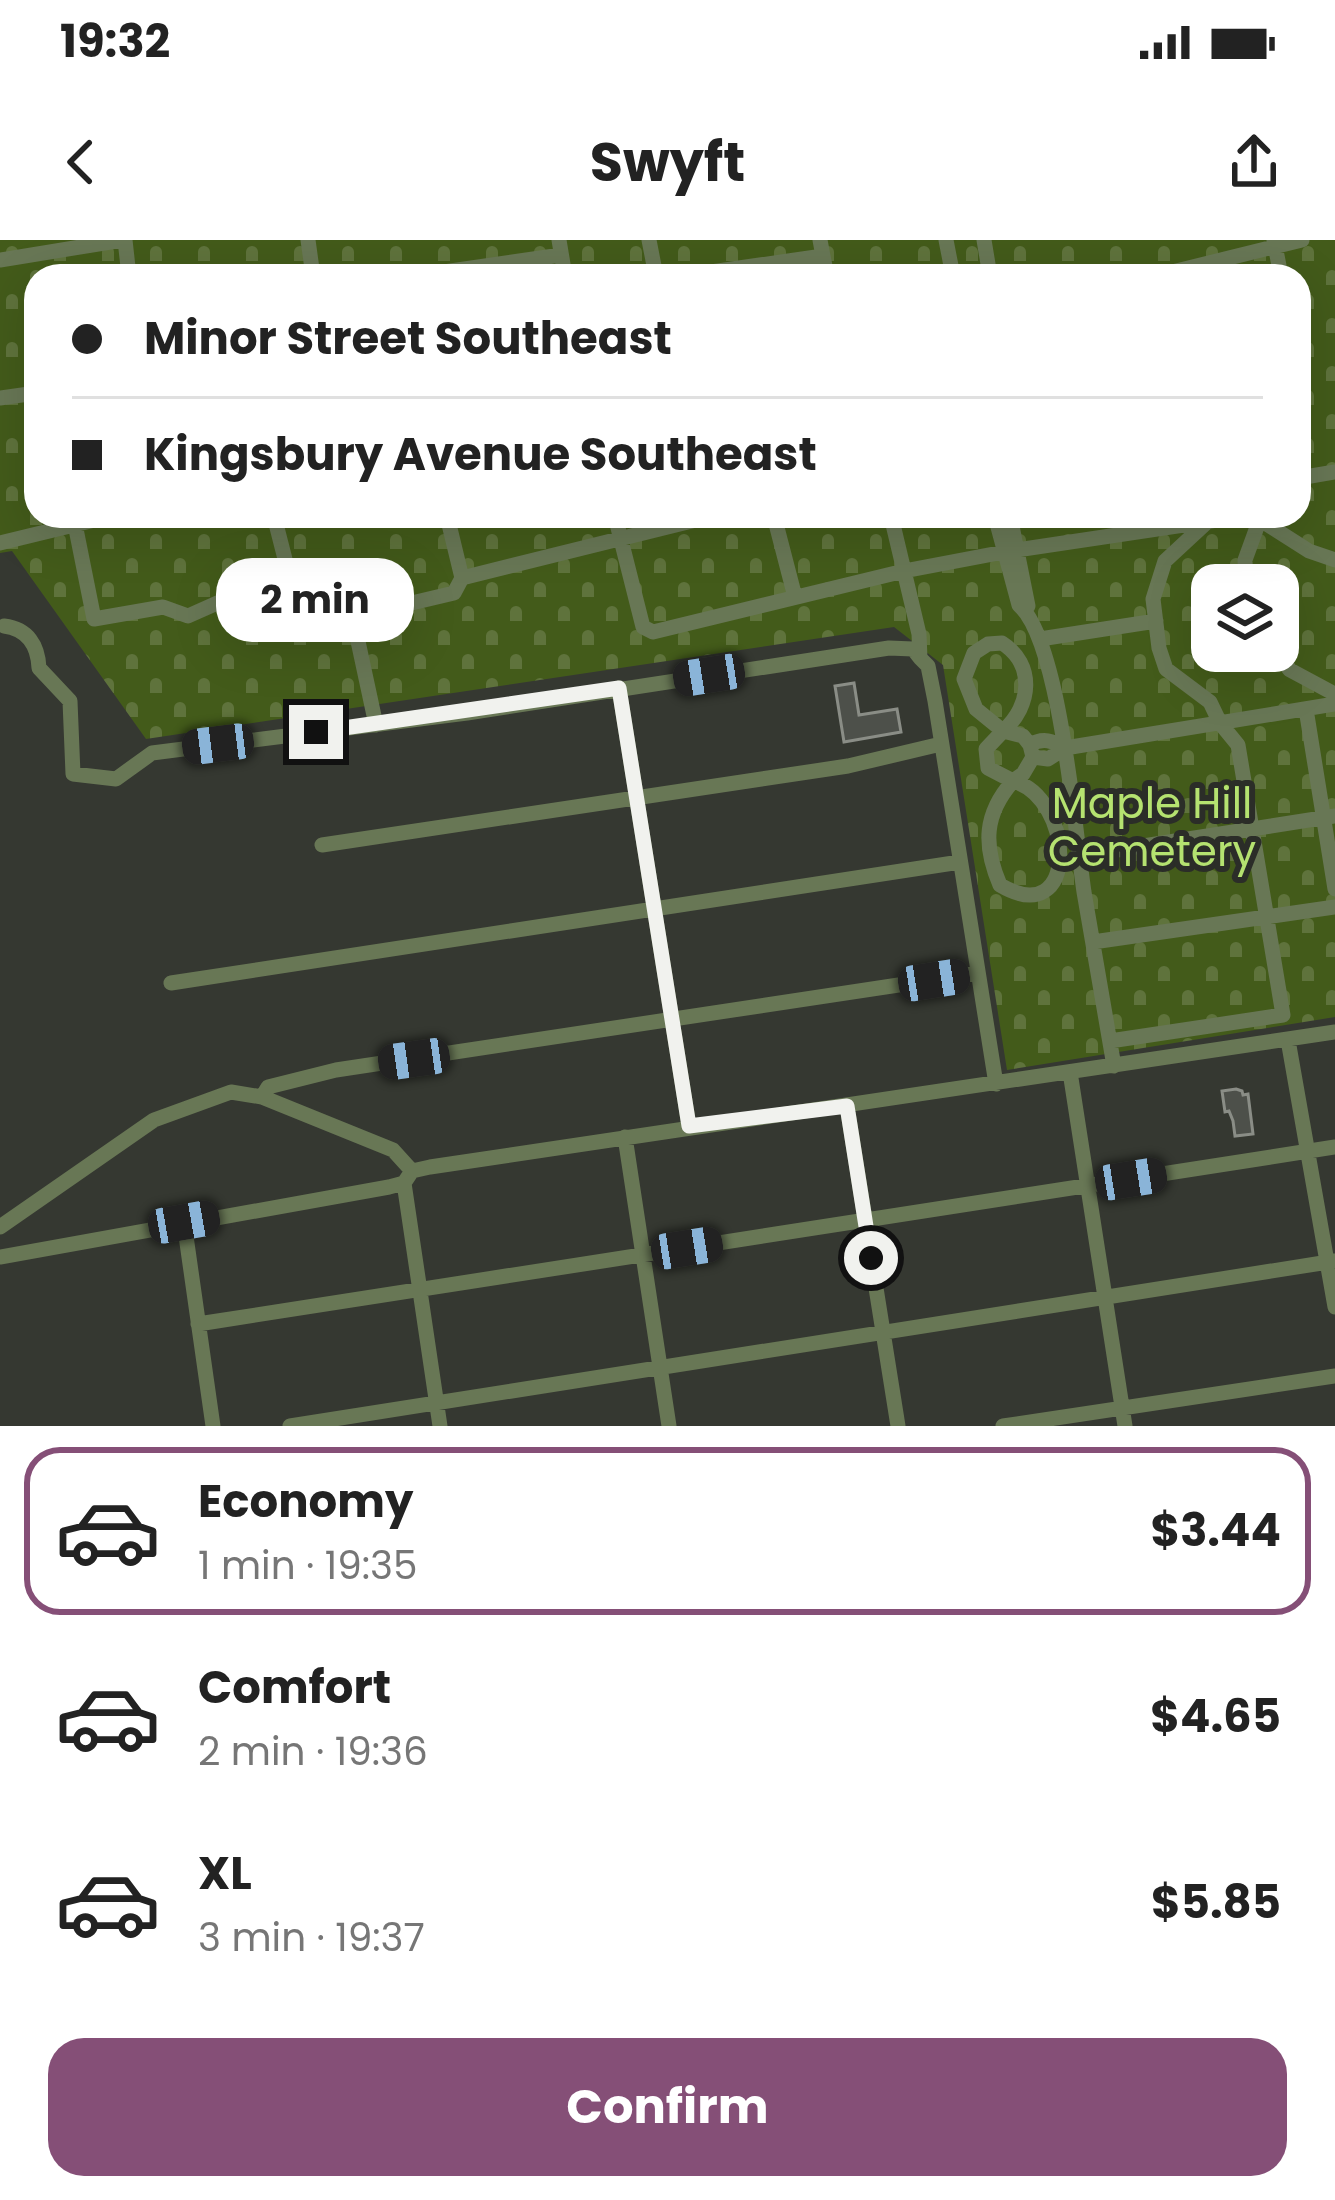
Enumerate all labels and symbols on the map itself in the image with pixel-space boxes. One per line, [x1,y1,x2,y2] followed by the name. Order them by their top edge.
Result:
[217,558,415,642] callout: 2 min
[671,652,747,698] car
[289,705,343,759] route end
[180,722,256,766] car
[1048,774,1257,881] park label: Maple Hill Cemetery
[896,957,972,1003] car
[376,1036,452,1082] car
[1093,1156,1169,1202] car
[145,1198,223,1246] car
[649,1225,725,1271] car
[844,1231,898,1285] route start

